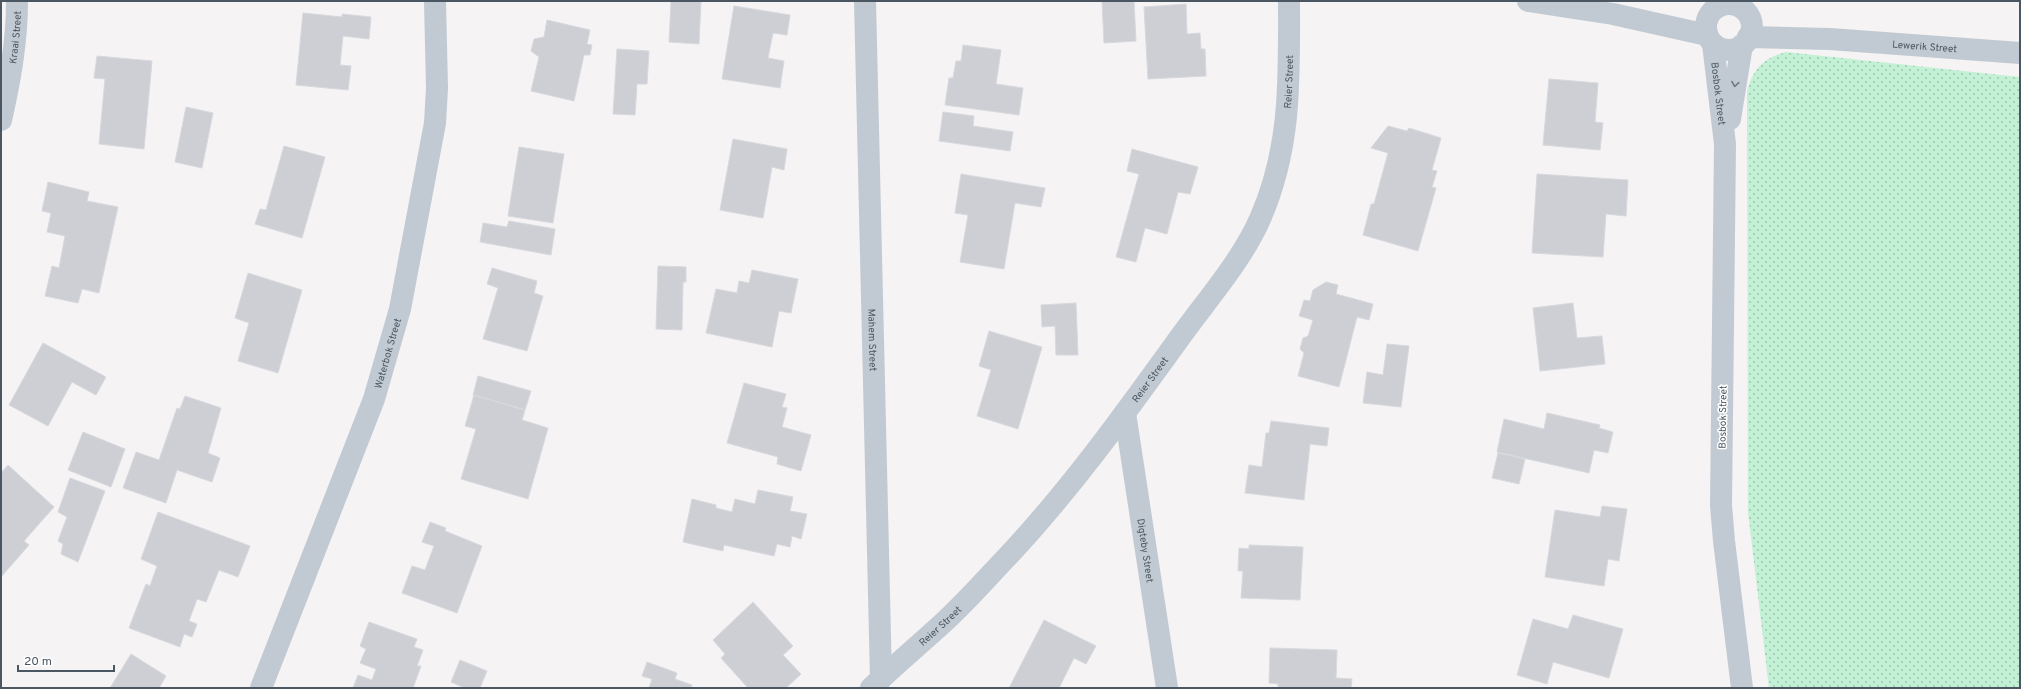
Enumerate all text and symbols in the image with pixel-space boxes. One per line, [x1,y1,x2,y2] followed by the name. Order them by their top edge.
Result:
[7,10,25,65] street label: Kraai Street
[1892,39,1958,56] street label: Lewerik Street
[1282,55,1297,109] street label: Reier Street
[1707,62,1728,126] street label: Bosbok Street
[1732,81,1740,87] one-way arrow
[864,308,879,372] street label: Mahem Street
[372,317,405,390] street label: Waterbok Street
[1130,354,1172,406] street label: Reier Street
[1716,385,1731,449] street label: Bosbok Street
[1133,518,1156,584] street label: Digteby Street
[917,604,965,650] street label: Reier Street
[18,647,114,673] scale bar
[24,654,52,670] text: 20 m

